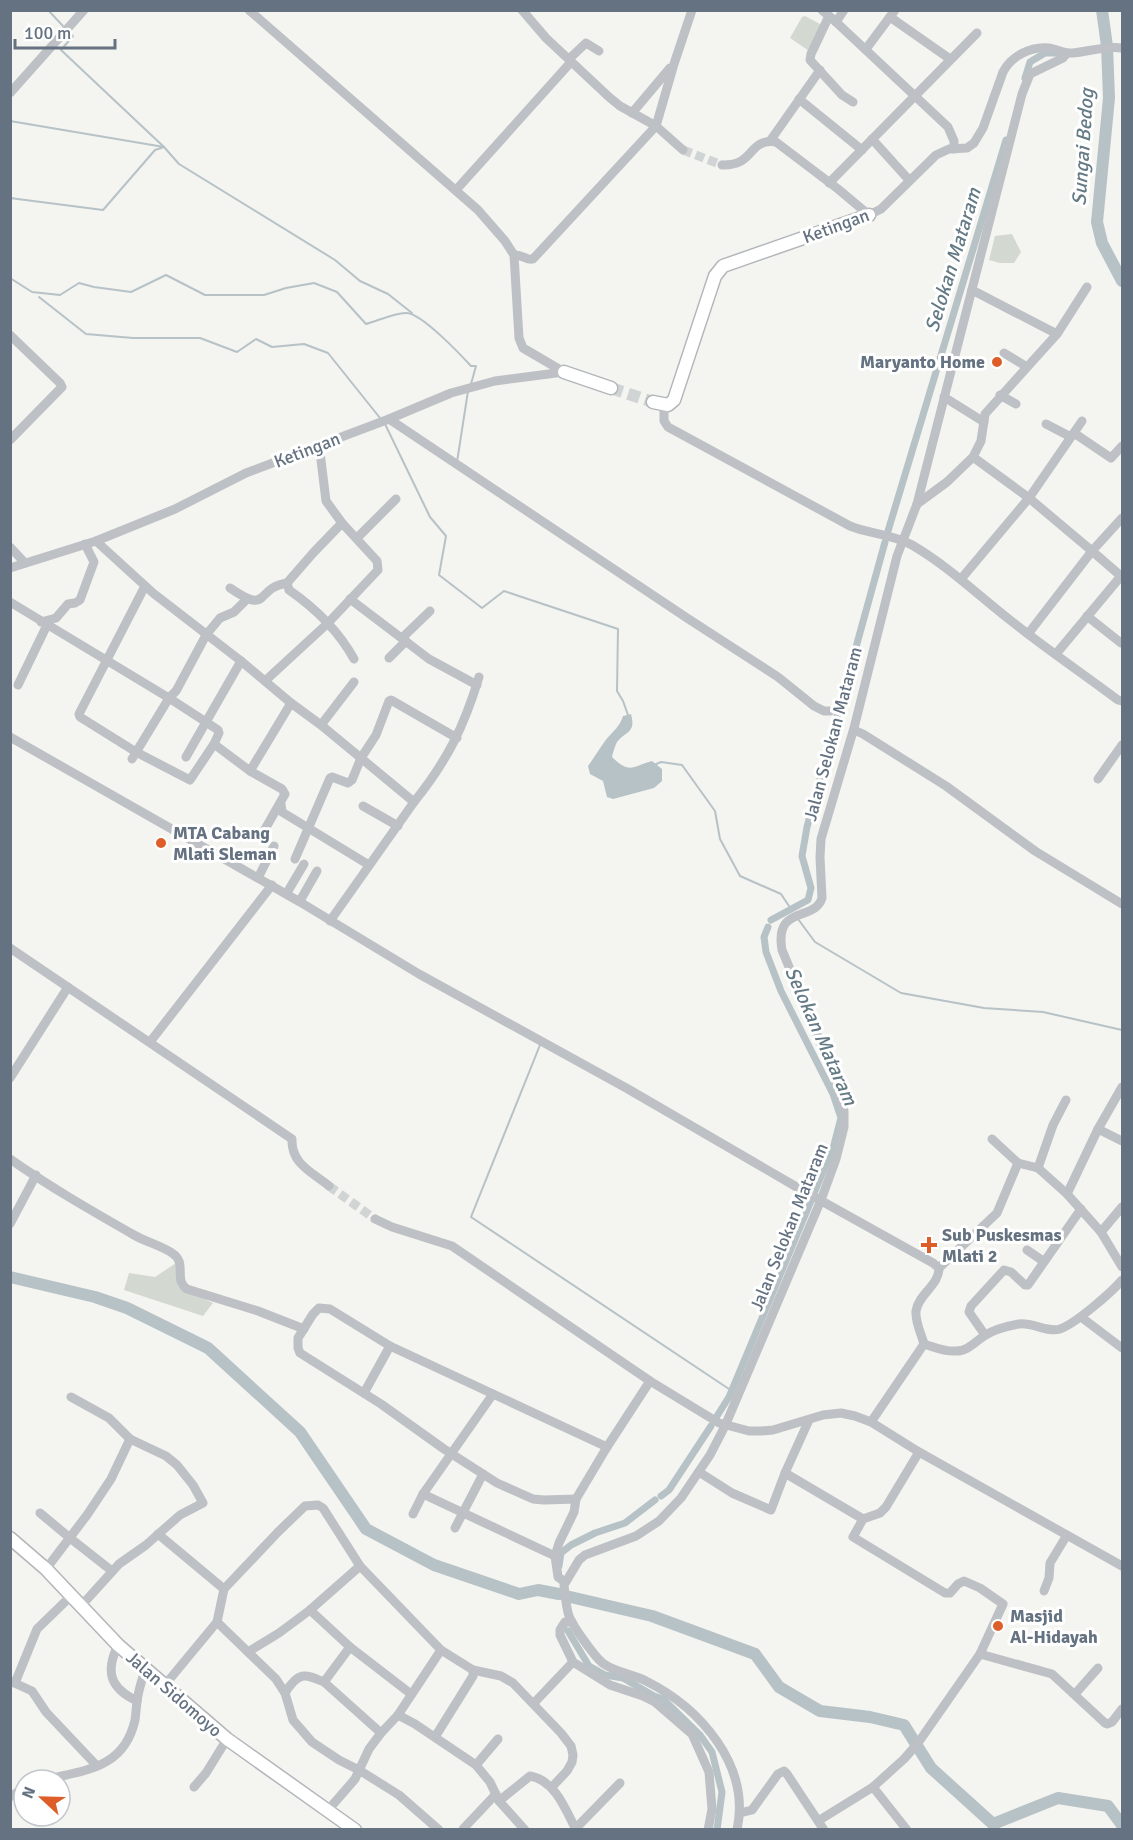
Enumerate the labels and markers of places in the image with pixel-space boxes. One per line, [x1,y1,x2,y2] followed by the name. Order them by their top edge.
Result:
[860,351,985,373] place label: Maryanto Home
[990,355,1004,369] marker: Maryanto Home
[173,822,277,865] place label: MTA Cabang Mlati Sleman
[154,836,168,850] marker: MTA Cabang Mlati Sleman
[942,1224,1062,1267] place label: Sub Puskesmas Mlati 2
[920,1236,938,1254] marker: Sub Puskesmas Mlati 2
[1010,1605,1098,1648] place label: Masjid Al-Hidayah
[991,1619,1005,1633] marker: Masjid Al-Hidayah

